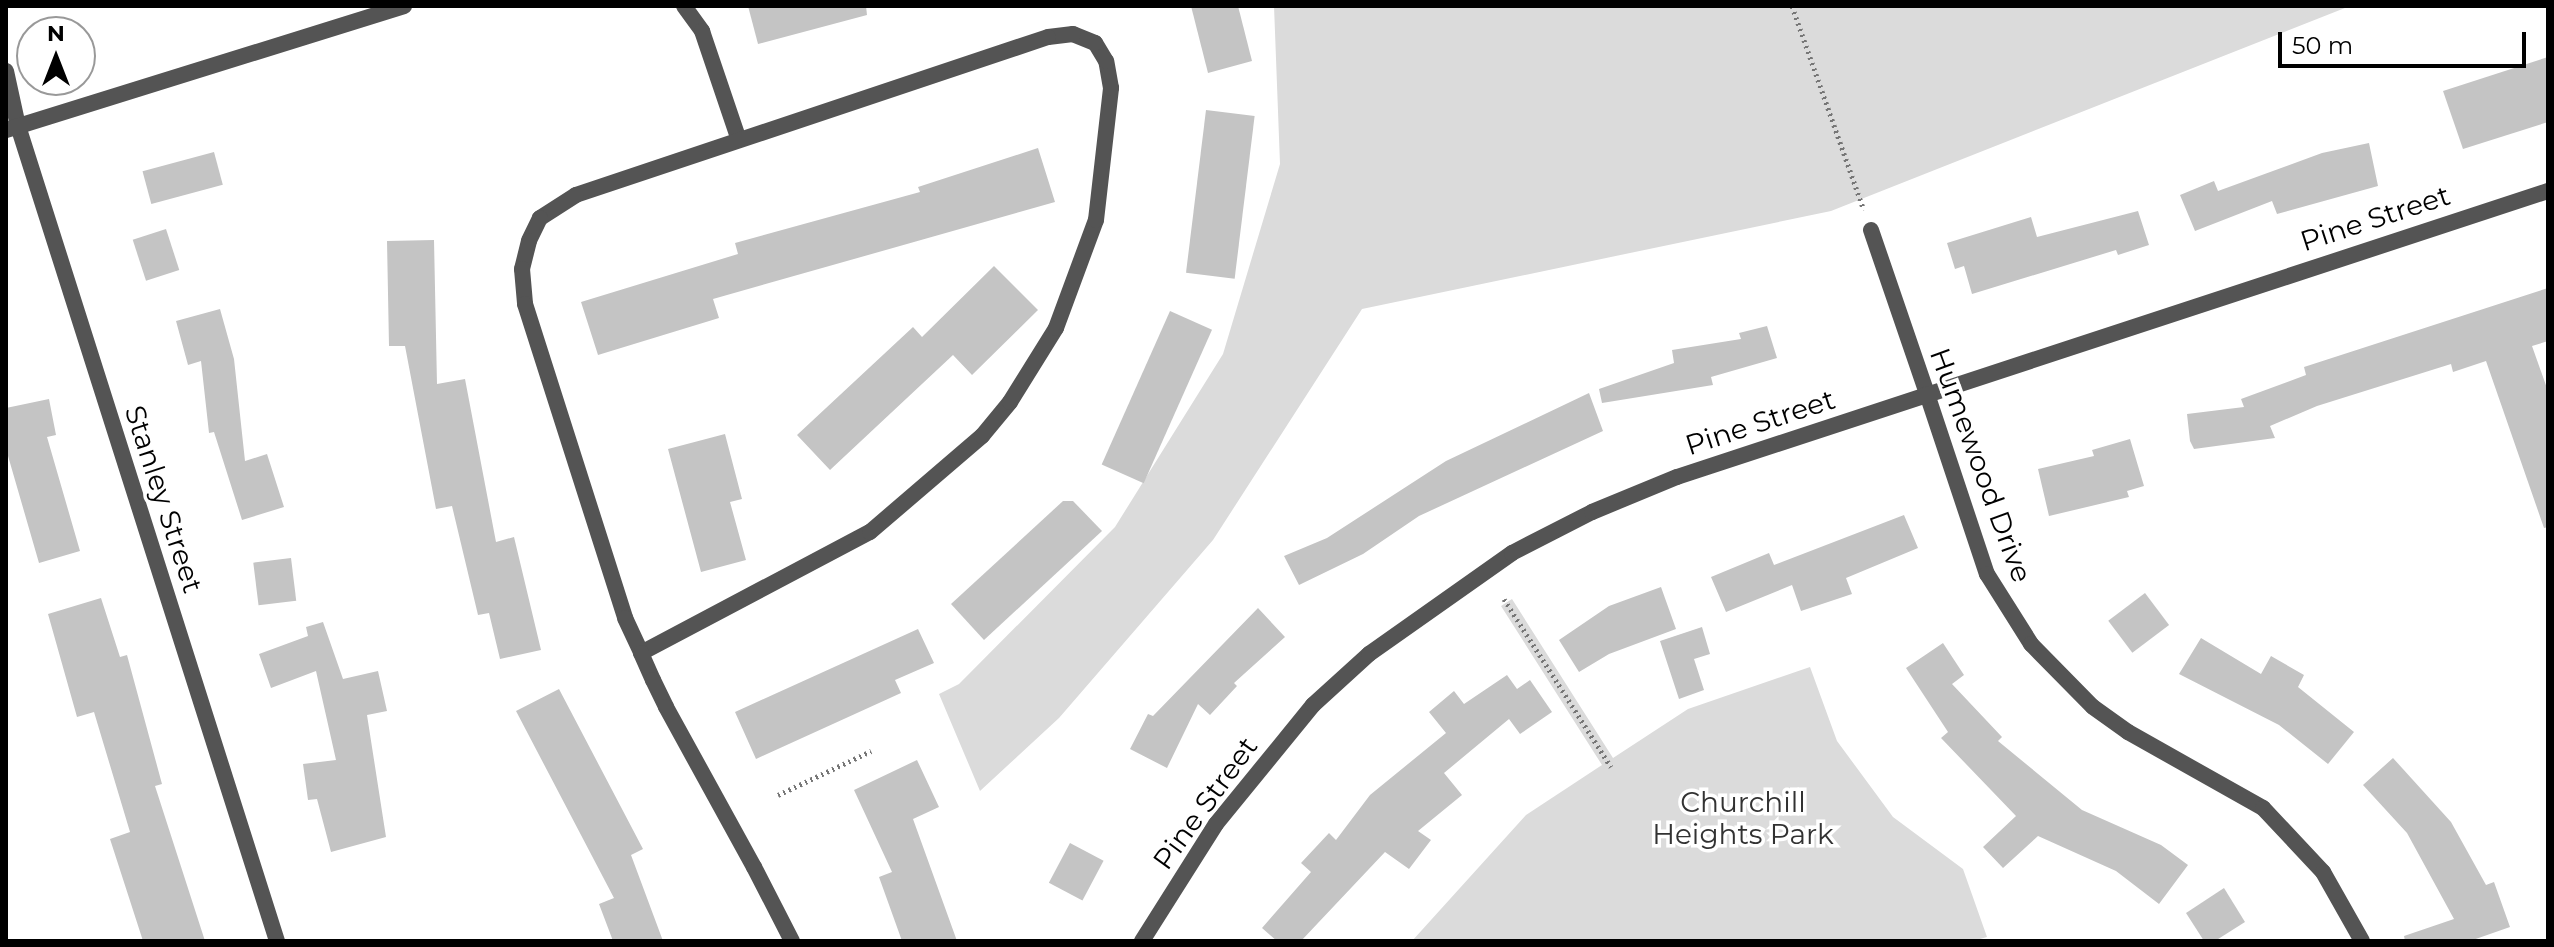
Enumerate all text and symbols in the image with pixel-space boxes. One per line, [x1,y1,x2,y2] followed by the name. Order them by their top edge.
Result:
[16,16,96,96] north arrow
[2282,16,2530,66] scale bar
[47,20,65,47] text: N
[2292,31,2353,60] text: 50 m
[2296,178,2454,258] street label: Pine Street
[1923,343,2039,587] street label: Humewood Drive
[1681,382,1839,462] street label: Pine Street
[118,401,210,597] street label: Stanley Street
[1146,730,1264,876] street label: Pine Street
[1652,785,1834,851] park label: Churchill Heights Park

